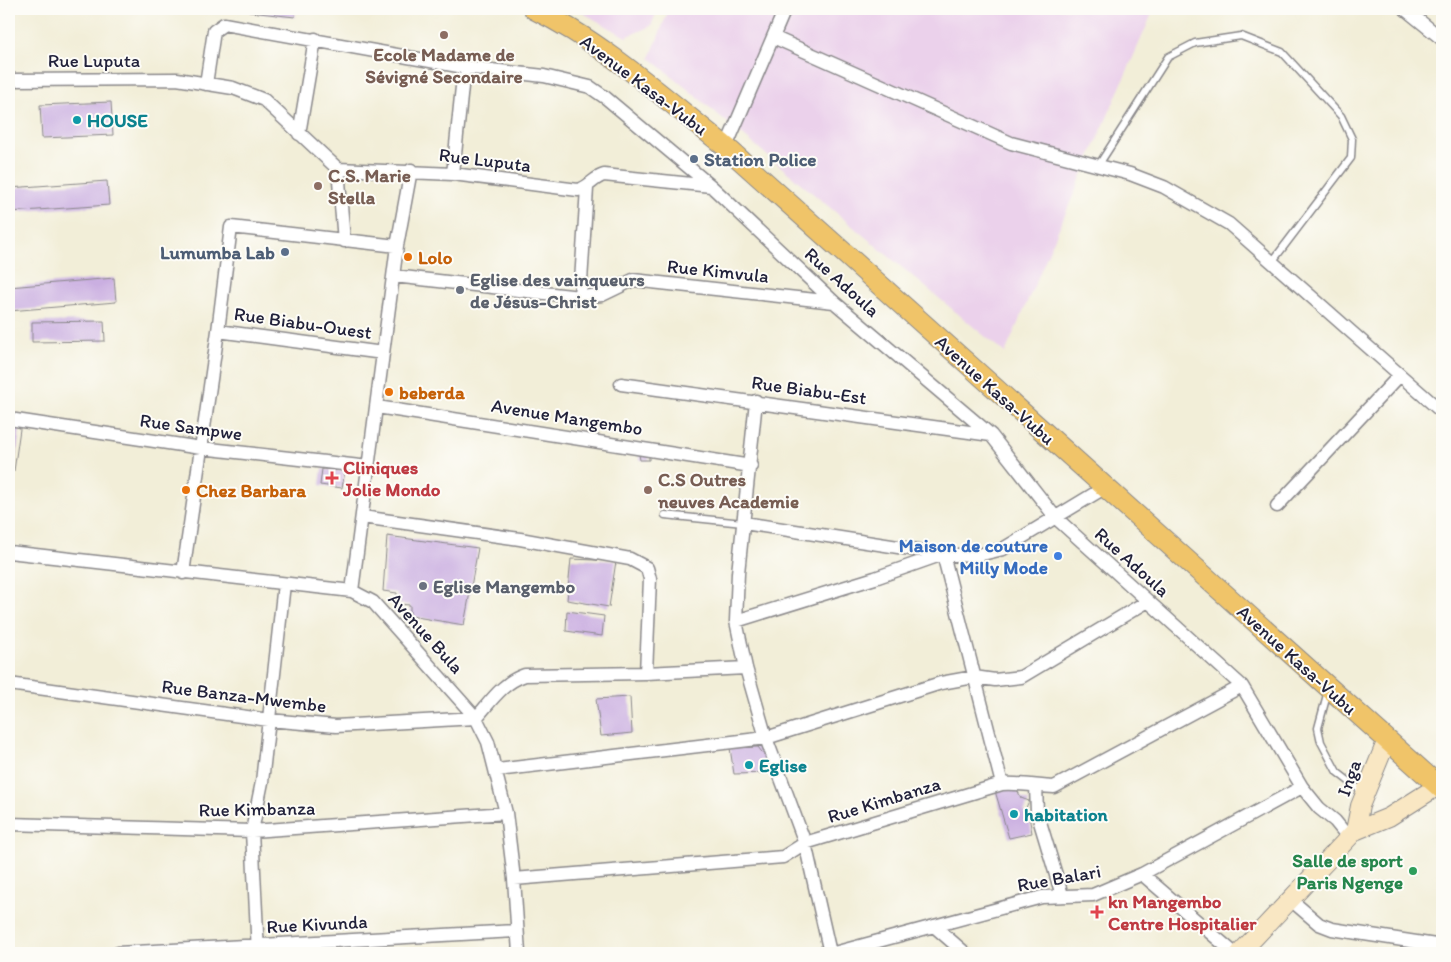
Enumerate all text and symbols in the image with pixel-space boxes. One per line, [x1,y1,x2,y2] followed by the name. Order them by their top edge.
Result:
[438,29,450,41] marker: Ecole Madame de Sévigné Secondaire
[576,30,713,141] street label: Avenue Kasa-Vubu
[365,43,523,88] place label: Ecole Madame de Sévigné Secondaire
[48,49,140,72] street label: Rue Luputa
[87,109,148,132] place label: HOUSE
[71,114,83,126] marker: HOUSE
[438,143,532,177] street label: Rue Luputa
[704,148,816,171] place label: Station Police
[688,153,700,165] marker: Station Police
[328,164,411,209] place label: C.S. Marie Stella
[312,180,324,192] marker: C.S. Marie Stella
[160,241,275,264] place label: Lumumba Lab
[800,242,884,322] street label: Rue Adoula
[279,246,291,258] marker: Lumumba Lab
[418,246,453,269] place label: Lolo
[402,251,414,263] marker: Lolo
[666,254,770,288] street label: Rue Kimvula
[470,268,645,313] place label: Eglise des vainqueurs de Jésus-Christ
[454,284,466,296] marker: Eglise des vainqueurs de Jésus-Christ
[233,302,373,344] street label: Rue Biabu-Ouest
[930,330,1060,450] street label: Avenue Kasa-Vubu
[750,371,868,409] street label: Rue Biabu-Est
[399,381,465,404] place label: beberda
[383,386,395,398] marker: beberda
[490,394,644,440] street label: Avenue Mangembo
[138,408,244,446] street label: Rue Sampwe
[342,456,441,501] place label: Cliniques Jolie Mondo
[657,468,799,513] place label: C.S Outres neuves Academie
[325,471,339,485] marker: Cliniques Jolie Mondo
[196,479,307,502] place label: Chez Barbara
[180,484,192,496] marker: Chez Barbara
[642,484,654,496] marker: C.S Outres neuves Academie
[1090,522,1174,602] street label: Rue Adoula
[899,534,1048,579] place label: Maison de couture Milly Mode
[1052,550,1064,562] marker: Maison de couture Milly Mode
[433,575,575,598] place label: Eglise Mangembo
[417,580,429,592] marker: Eglise Mangembo
[384,588,468,678] street label: Avenue Bula
[1232,600,1362,720] street label: Avenue Kasa-Vubu
[160,674,328,718] street label: Rue Banza-Mwembe
[759,754,807,777] place label: Eglise
[1332,756,1366,799] street label: Inga
[743,759,755,771] marker: Eglise
[825,772,943,828] street label: Rue Kimbanza
[198,796,316,822] street label: Rue Kimbanza
[1024,803,1109,826] place label: habitation
[1008,808,1020,820] marker: habitation
[1292,849,1403,894] place label: Salle de sport Paris Ngenge
[1015,859,1103,897] street label: Rue Balari
[1407,865,1419,877] marker: Salle de sport Paris Ngenge
[1108,890,1257,935] place label: kn Mangembo Centre Hospitalier
[1090,905,1104,919] marker: kn Mangembo Centre Hospitalier
[266,910,368,938] street label: Rue Kivunda

